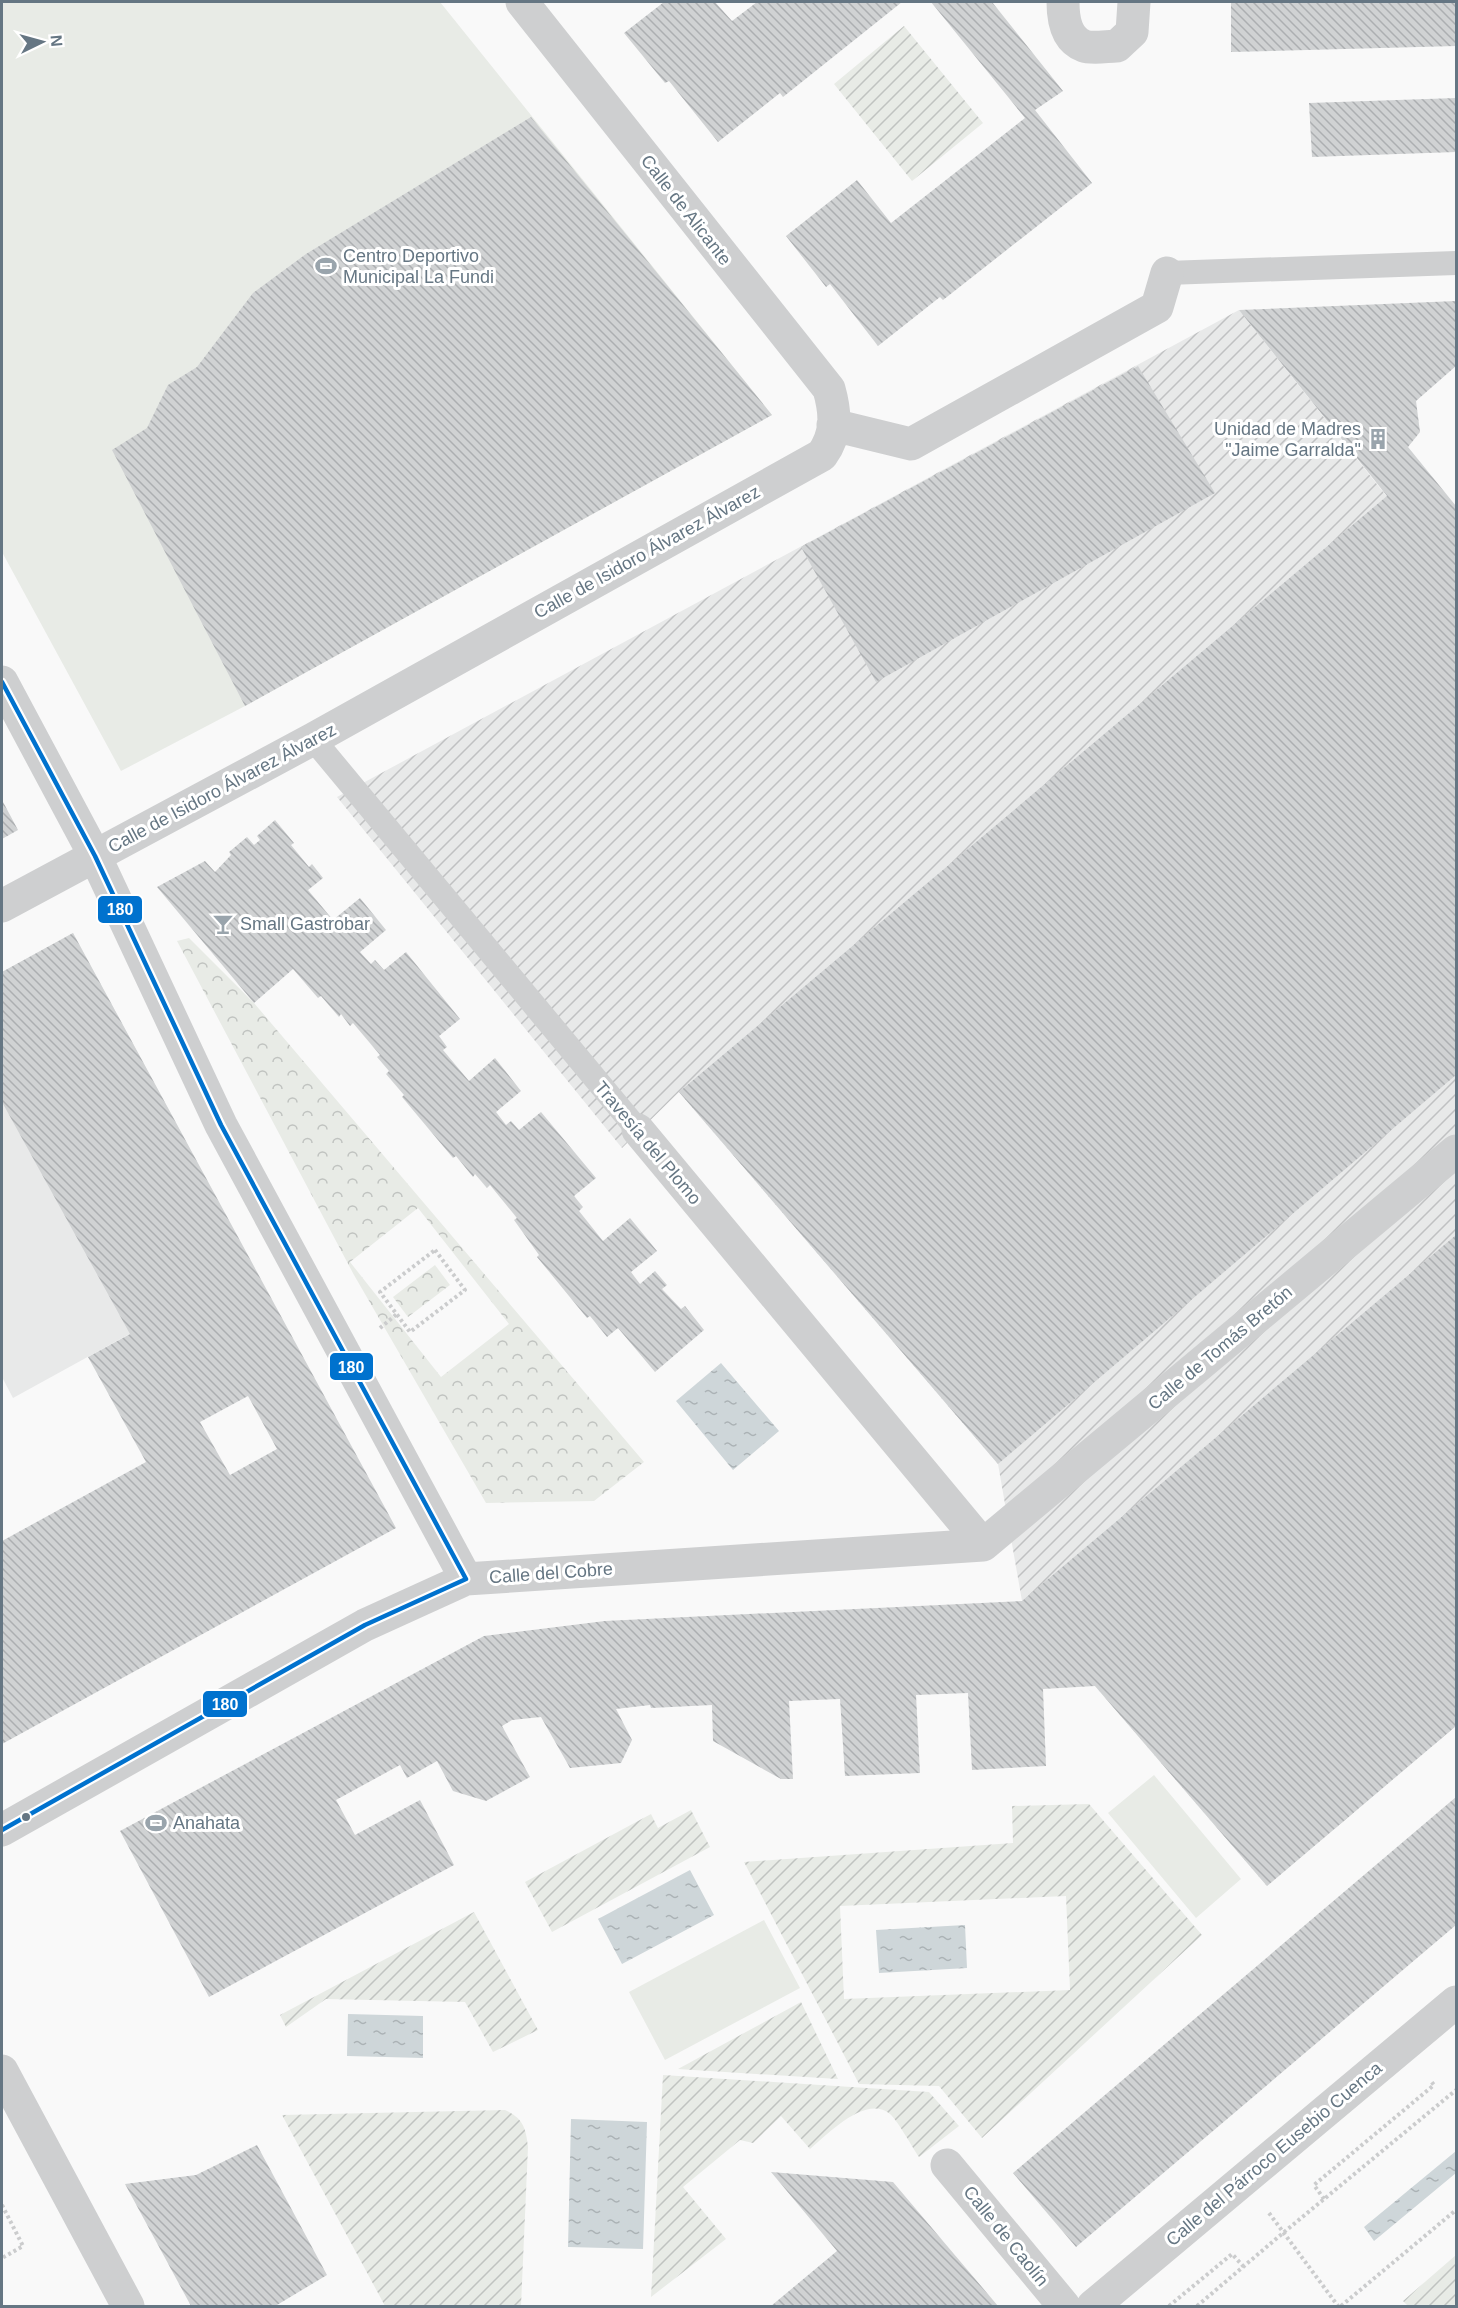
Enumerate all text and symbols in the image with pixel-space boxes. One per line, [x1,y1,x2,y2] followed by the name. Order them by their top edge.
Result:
[12,12,72,72] north arrow
[47,34,65,47] text: N
[637,151,735,269] street label: Calle de Alicante
[343,246,494,287] place label: Centro Deportivo Municipal La Fundi
[314,254,338,278] sports icon: Centro Deportivo Municipal La Fundi
[1214,419,1361,460] place label: Unidad de Madres "Jaime Garralda"
[1366,427,1390,451] building icon: Unidad de Madres "Jaime Garralda"
[531,481,763,623] street label: Calle de Isidoro Álvarez Álvarez
[105,719,339,857] street label: Calle de Isidoro Álvarez Álvarez
[97,895,143,924] line badge: 180
[107,901,133,918] text: 180
[211,912,235,936] bar icon: Small Gastrobar
[240,914,370,934] place label: Small Gastrobar
[591,1077,705,1209] street label: Travesía del Plomo
[1144,1282,1296,1414] street label: Calle de Tomás Bretón
[329,1352,374,1381] line badge: 180
[338,1359,364,1376] text: 180
[488,1559,614,1587] street label: Calle del Cobre
[202,1690,248,1718] line badge: 180
[212,1696,238,1713] text: 180
[20,1811,32,1823] unlabelled marker
[144,1811,168,1835] sports icon: Anahata
[173,1813,241,1833] place label: Anahata
[1162,2057,1387,2250] street label: Calle del Párroco Eusebio Cuenca
[960,2182,1052,2290] street label: Calle de Caolín

